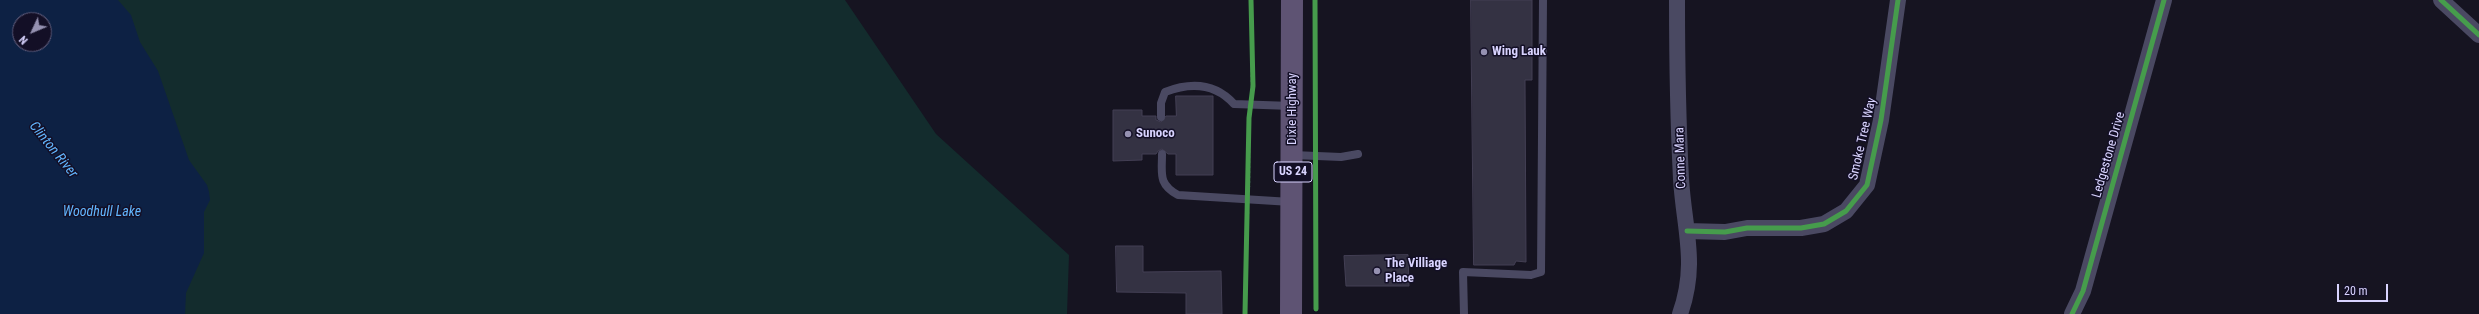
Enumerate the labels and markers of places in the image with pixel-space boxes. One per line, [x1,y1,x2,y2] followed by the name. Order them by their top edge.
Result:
[1492,44,1546,60] place label: Wing Lauk
[1479,47,1489,57] marker: Wing Lauk
[1136,126,1175,142] place label: Sunoco
[1123,129,1133,139] marker: Sunoco
[1385,256,1447,287] place label: The Villiage Place
[1372,266,1382,276] marker: The Villiage Place

